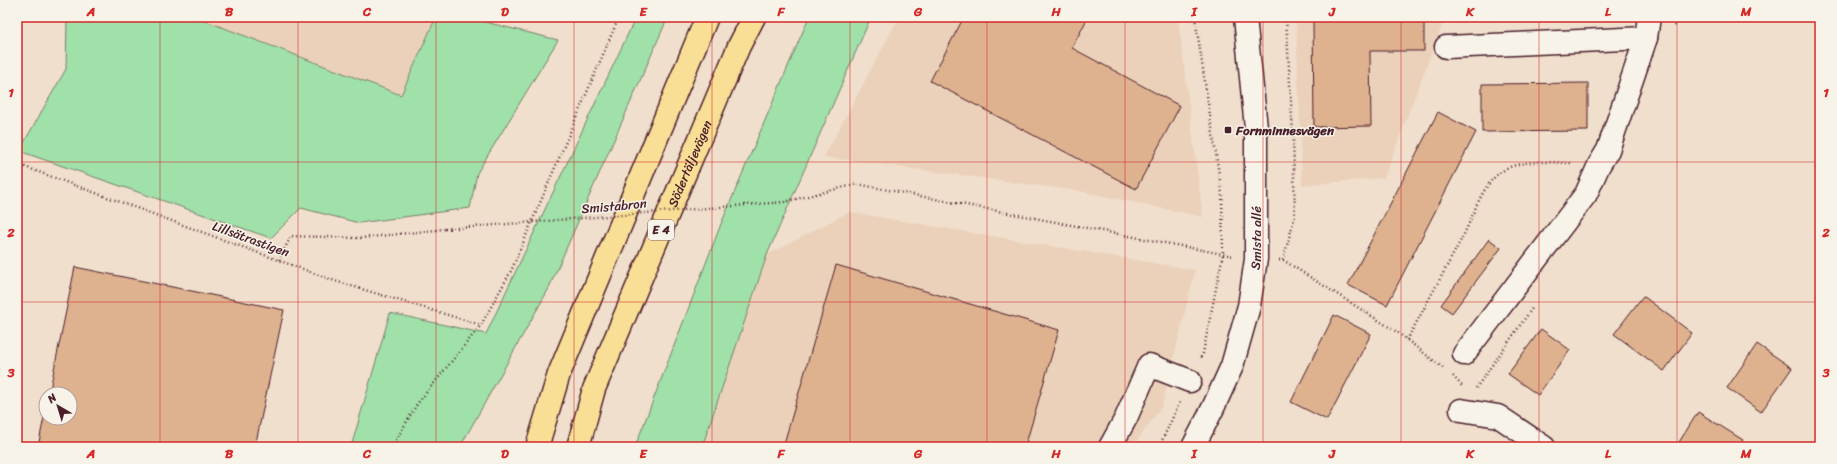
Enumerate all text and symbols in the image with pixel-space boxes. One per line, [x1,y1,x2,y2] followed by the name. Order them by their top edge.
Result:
[86,0,95,23] text: A
[225,0,234,23] text: B
[362,0,372,23] text: C
[501,0,509,23] text: D
[639,0,648,23] text: E
[776,0,785,23] text: F
[913,0,923,23] text: G
[1050,0,1061,23] text: H
[1190,0,1198,23] text: I
[1328,0,1336,23] text: J
[1465,0,1475,23] text: K
[1605,0,1612,23] text: L
[1740,0,1752,23] text: M
[8,81,14,104] text: 1
[1823,81,1829,104] text: 1
[661,116,718,211] street label: Södertäljevägen
[1235,119,1335,142] place label: Fornminnesvägen
[1223,125,1233,135] marker: Fornminnesvägen
[580,192,648,220] street label: Smistabron
[1243,206,1268,271] street label: Smista allé
[209,214,293,264] street label: Lillsätrastigen
[648,220,674,240] road number: E 4
[6,221,15,244] text: 2
[1821,221,1830,244] text: 2
[6,361,15,384] text: 3
[1821,361,1830,384] text: 3
[38,386,78,426] north arrow
[43,388,61,409] text: N
[86,442,95,464] text: A
[225,442,234,464] text: B
[362,442,372,464] text: C
[501,442,509,464] text: D
[639,442,648,464] text: E
[776,442,785,464] text: F
[913,442,923,464] text: G
[1050,442,1061,464] text: H
[1190,442,1198,464] text: I
[1328,442,1336,464] text: J
[1465,442,1475,464] text: K
[1605,442,1612,464] text: L
[1740,442,1752,464] text: M

